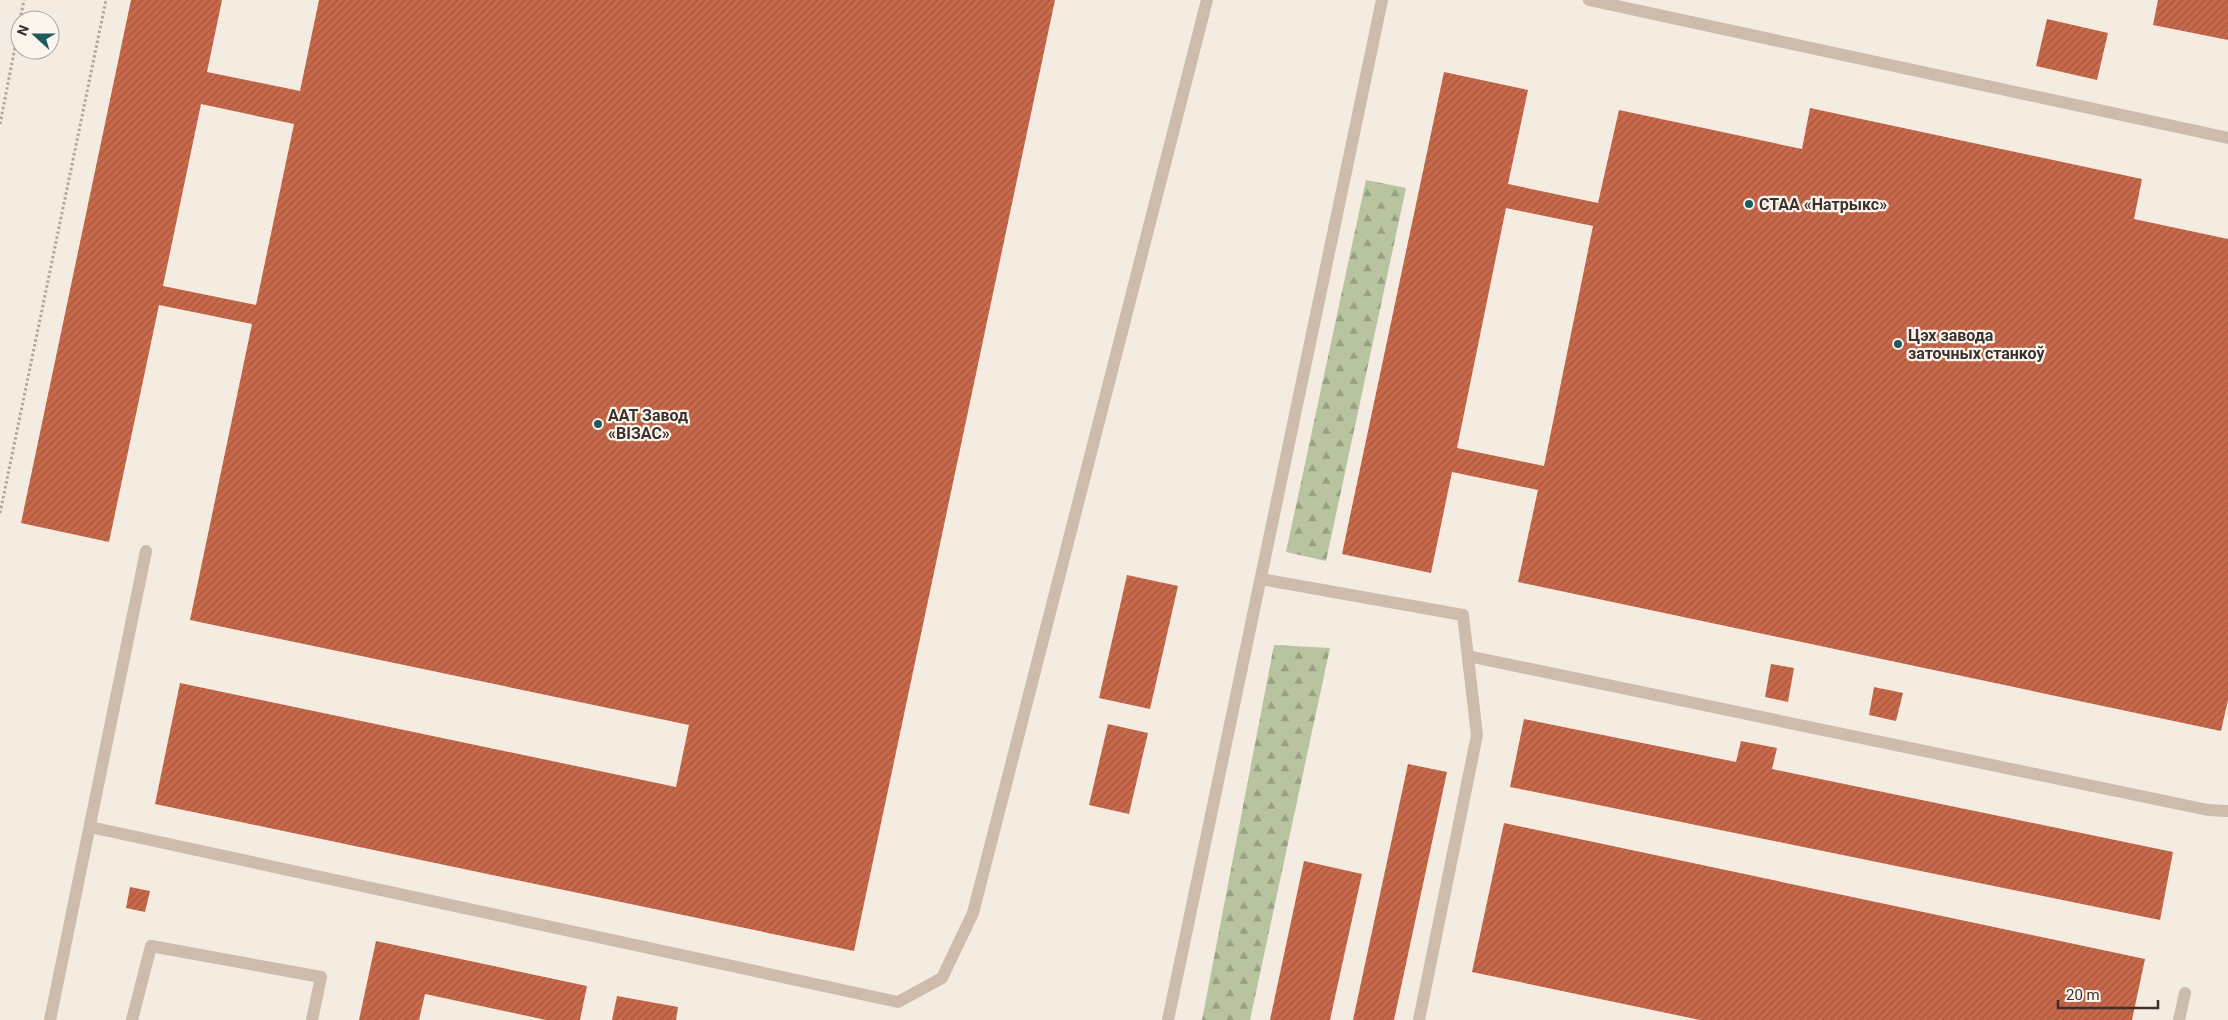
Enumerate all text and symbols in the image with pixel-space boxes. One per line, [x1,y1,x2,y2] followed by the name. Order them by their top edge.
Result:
[10,10,60,60] north arrow
[14,23,32,38] text: N
[1759,195,1887,214] place label: СТАА «Натрыкс»
[1743,198,1755,210] marker: СТАА «Натрыкс»
[1908,326,2045,363] place label: Цэх завода заточных станкоў
[1892,338,1904,350] marker: Цэх завода заточных станкоў
[608,406,688,443] place label: ААТ Завод «ВІЗАС»
[592,418,604,430] marker: ААТ Завод «ВІЗАС»
[2058,978,2158,1010] scale bar
[2066,986,2100,1004] text: 20 m

